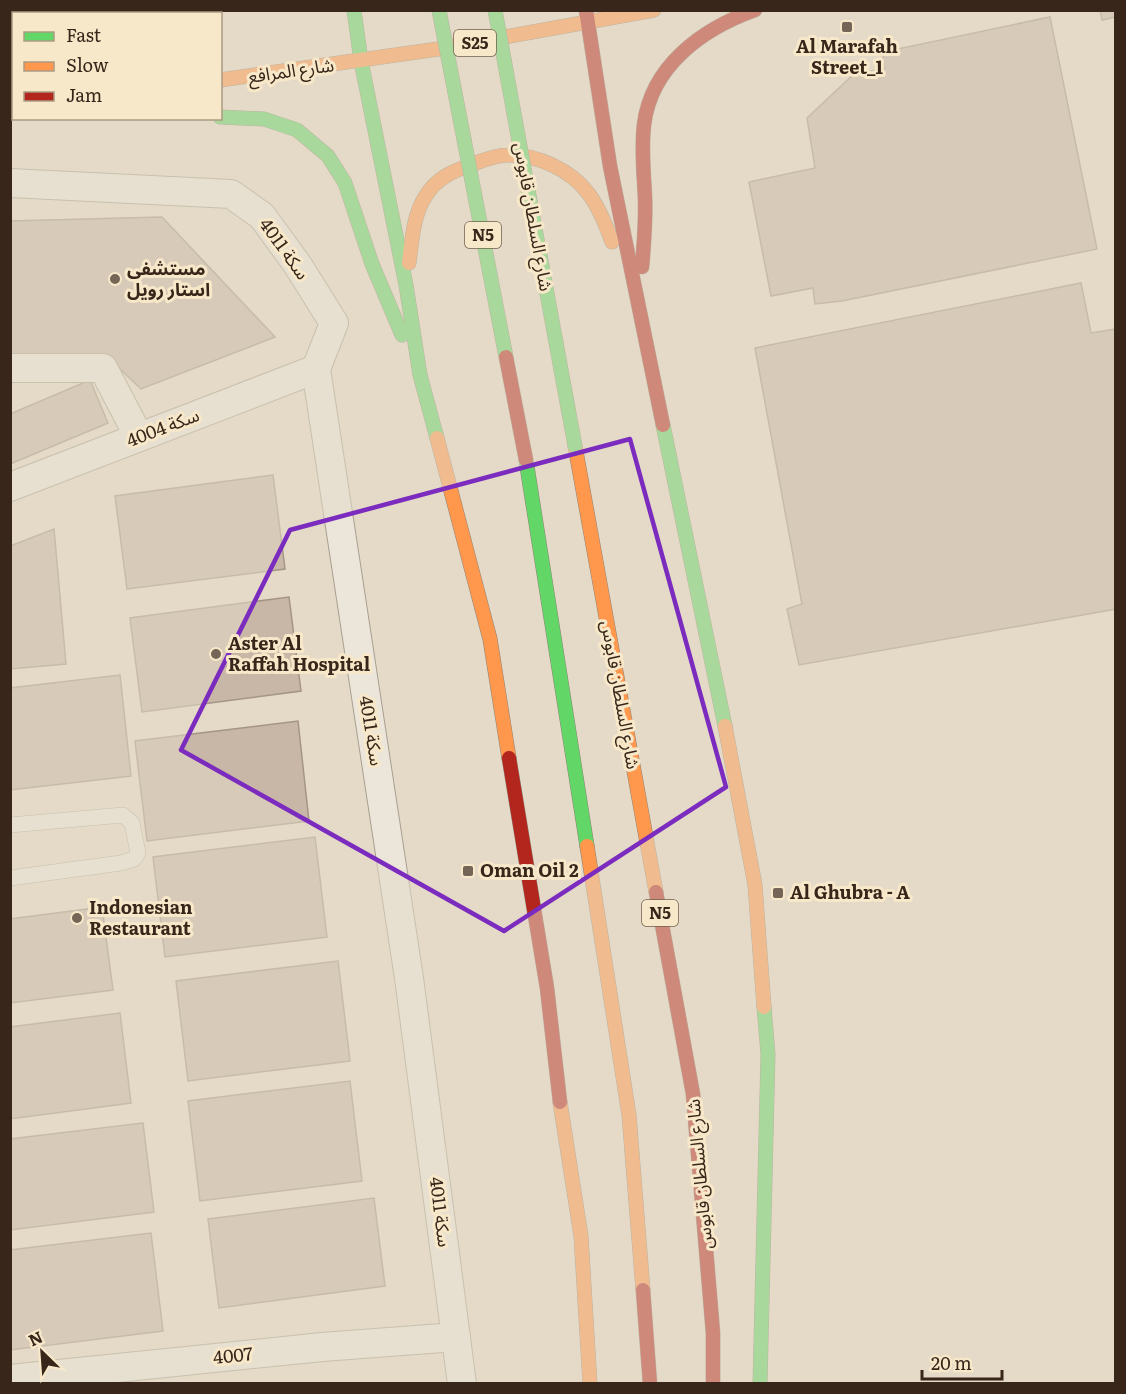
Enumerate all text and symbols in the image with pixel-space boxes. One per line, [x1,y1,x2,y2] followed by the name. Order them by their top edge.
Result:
[12,12,222,120] legend
[840,20,854,34] marker: Al Marafah Street_1
[66,21,102,48] text: Fast
[454,30,496,56] road number: S25
[796,32,898,80] place label: Al Marafah Street_1
[246,50,336,91] street label: شارع المرافع
[66,51,109,78] text: Slow
[66,81,102,108] text: Jam
[506,140,561,294] street label: شارع السلطان قابوس
[254,212,317,285] street label: سكة 4011
[465,222,501,248] road number: N5
[127,254,210,302] place label: مستشفى استار رويل
[108,272,122,286] marker: مستشفى استار رويل
[122,400,203,453] street label: سكة 4004
[593,618,648,772] street label: شارع السلطان قابوس
[228,629,371,677] place label: Aster Al Raffah Hospital
[209,647,223,661] marker: Aster Al Raffah Hospital
[354,694,391,768] street label: سكة 4011
[480,856,579,883] place label: Oman Oil 2
[461,864,475,878] marker: Oman Oil 2
[790,878,910,905] place label: Al Ghubra - A
[771,886,785,900] marker: Al Ghubra - A
[89,893,193,941] place label: Indonesian Restaurant
[642,900,678,926] road number: N5
[70,911,84,925] marker: Indonesian Restaurant
[678,1098,721,1250] street label: شارع السلطان قابوس
[424,1175,459,1248] street label: سكة 4011
[12,1322,72,1382] north arrow
[24,1324,46,1351] text: N
[212,1339,254,1370] street label: 4007
[922,1343,1002,1381] scale bar
[931,1349,972,1376] text: 20 m

